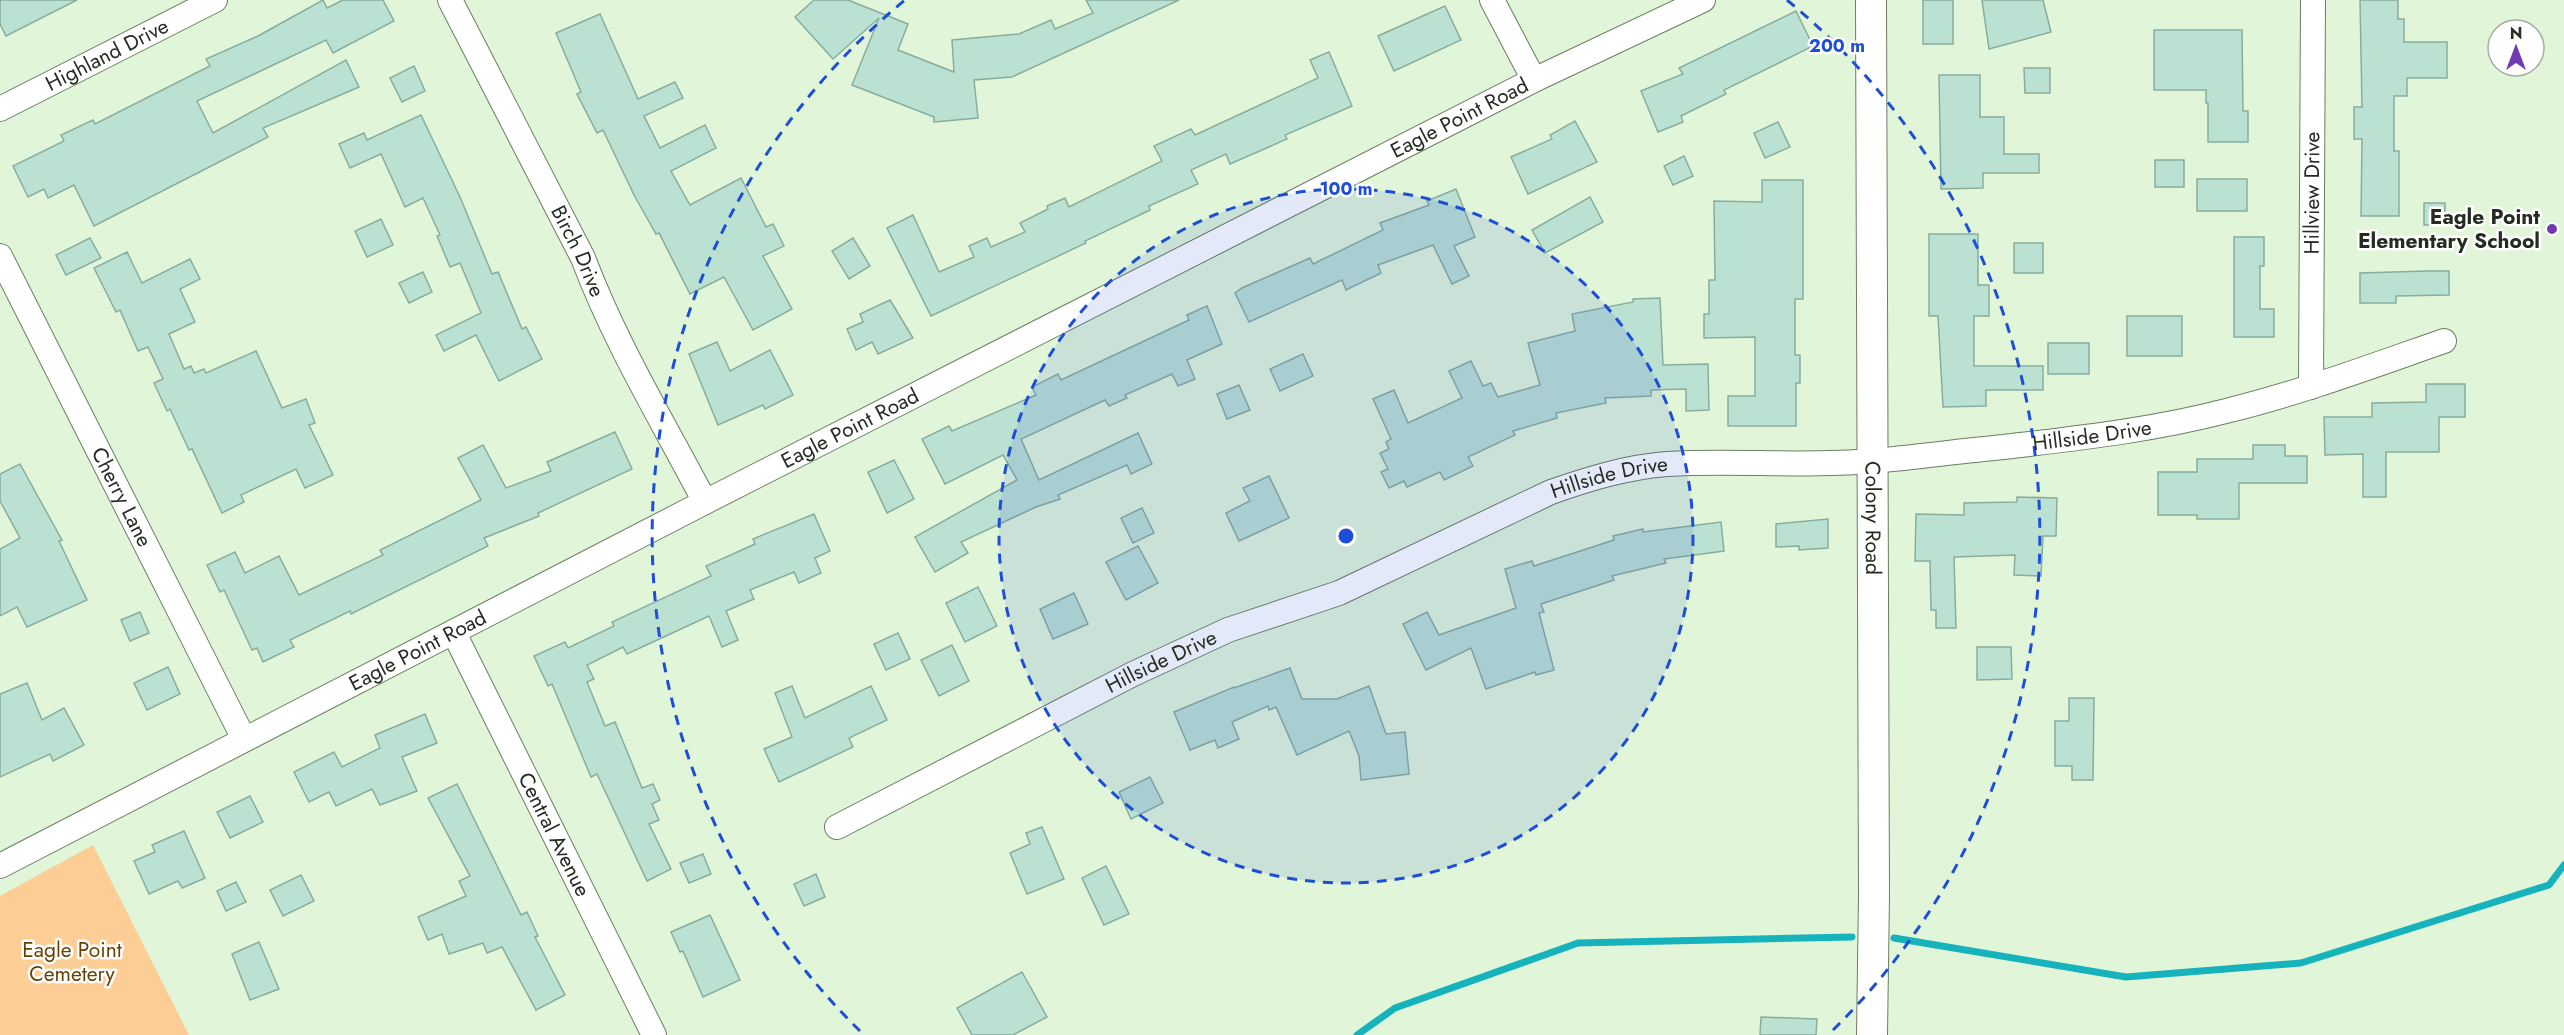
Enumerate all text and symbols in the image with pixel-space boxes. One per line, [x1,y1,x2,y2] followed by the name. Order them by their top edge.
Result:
[40,11,174,99] street label: Highland Drive
[2486,18,2546,78] north arrow
[2510,22,2522,45] text: N
[1809,33,1865,59] text: 200 m
[1385,70,1534,166] street label: Eagle Point Road
[2297,131,2327,254] street label: Hillview Drive
[1319,176,1373,202] text: 100 m
[543,200,612,302] street label: Birch Drive
[2358,202,2540,256] place label: Eagle Point Elementary School
[2545,222,2559,236] marker: Eagle Point Elementary School
[776,381,924,476] street label: Eagle Point Road
[2031,412,2154,458] street label: Hillside Drive
[84,442,160,552] street label: Cherry Lane
[1546,449,1669,506] street label: Hillside Drive
[1858,461,1888,575] street label: Colony Road
[1336,526,1356,546] centre of rings
[344,602,492,698] street label: Eagle Point Road
[1100,622,1222,701] street label: Hillside Drive
[511,767,598,902] street label: Central Avenue
[22,935,122,989] park label: Eagle Point Cemetery

